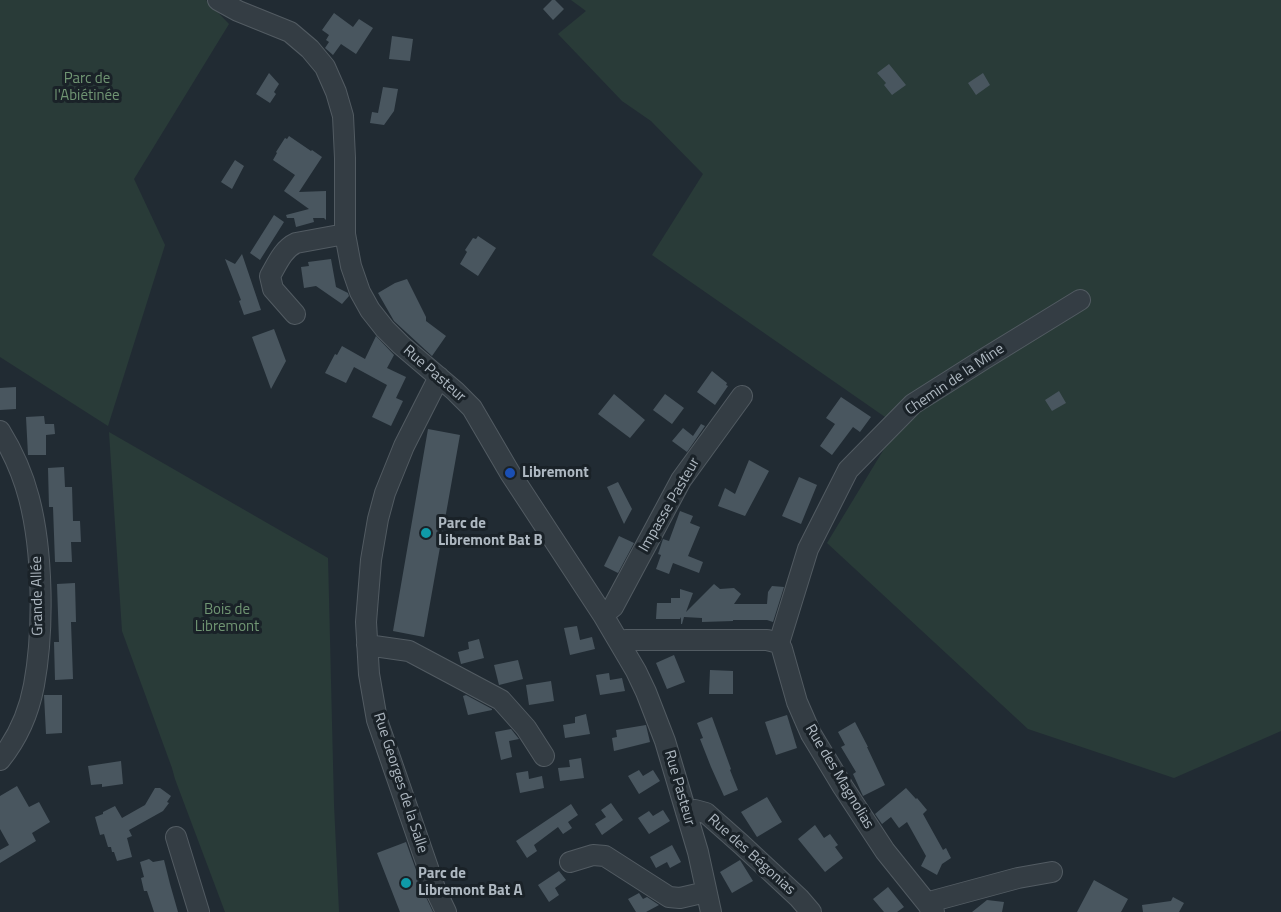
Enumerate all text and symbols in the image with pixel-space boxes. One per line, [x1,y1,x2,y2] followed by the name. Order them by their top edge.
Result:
[54,70,120,105] park label: Parc de l'Abiétinée
[902,340,1008,420] street label: Chemin de la Mine
[399,342,469,406] street label: Rue Pasteur
[636,455,704,555] street label: Impasse Pasteur
[522,464,589,482] place label: Libremont
[503,466,517,480] marker: Libremont
[438,515,543,550] place label: Parc de Libremont Bat B
[419,526,433,540] marker: Parc de Libremont Bat B
[28,556,48,636] street label: Grande Allée
[195,601,259,636] park label: Bois de Libremont
[369,710,431,856] street label: Rue Georges de la Salle
[801,721,877,833] street label: Rue des Magnolias
[660,748,698,828] street label: Rue Pasteur
[703,811,799,899] street label: Rue des Bégonias
[418,865,523,900] place label: Parc de Libremont Bat A
[399,876,413,890] marker: Parc de Libremont Bat A

